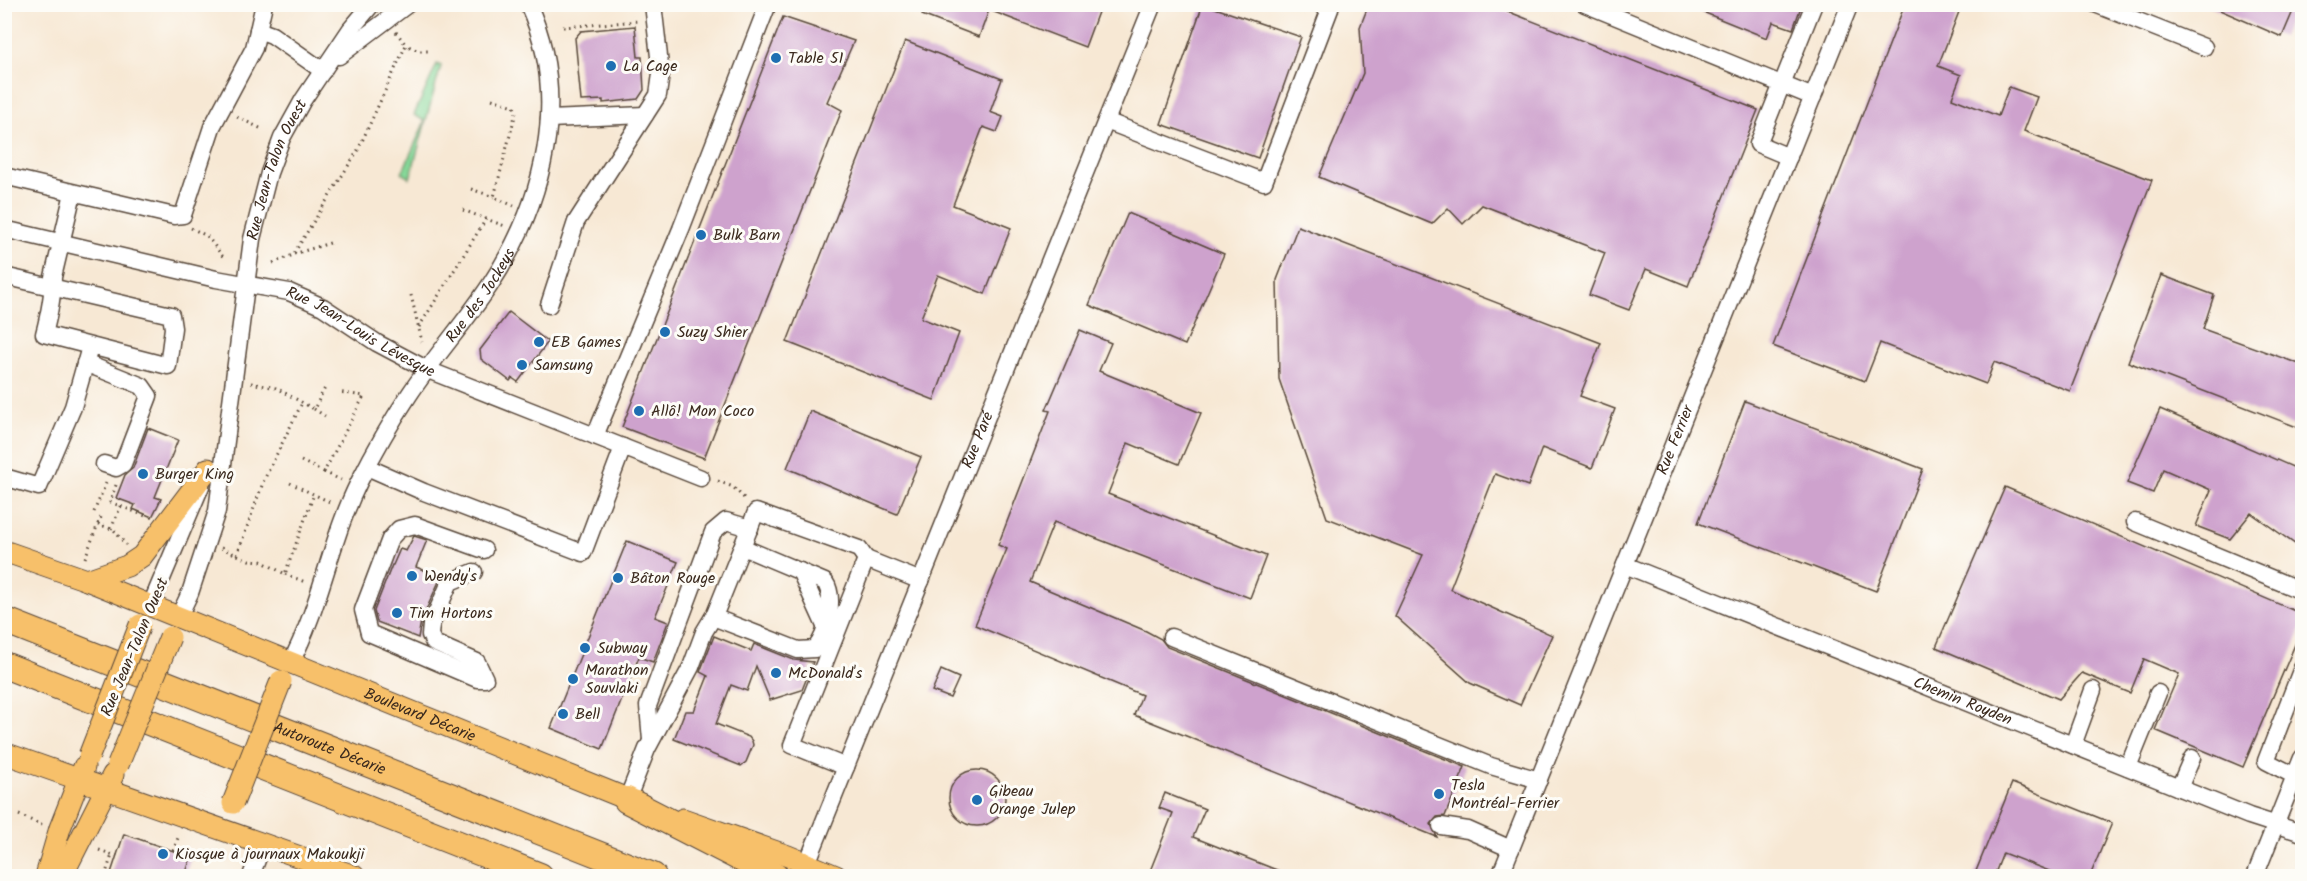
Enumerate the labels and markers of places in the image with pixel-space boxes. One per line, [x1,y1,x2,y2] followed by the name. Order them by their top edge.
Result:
[788,46,844,71] place label: Table 51
[769,51,783,65] marker: Table 51
[623,54,678,79] place label: La Cage
[604,59,618,73] marker: La Cage
[713,223,780,248] place label: Bulk Barn
[694,228,708,242] marker: Bulk Barn
[677,320,749,345] place label: Suzy Shier
[658,325,672,339] marker: Suzy Shier
[551,330,621,355] place label: EB Games
[532,335,546,349] marker: EB Games
[534,353,593,378] place label: Samsung
[515,358,529,372] marker: Samsung
[651,399,754,424] place label: Allô! Mon Coco
[632,404,646,418] marker: Allô! Mon Coco
[155,462,234,487] place label: Burger King
[136,467,150,481] marker: Burger King
[424,564,477,589] place label: Wendy's
[630,566,715,591] place label: Bâton Rouge
[405,569,419,583] marker: Wendy's
[611,571,625,585] marker: Bâton Rouge
[409,601,493,626] place label: Tim Hortons
[390,606,404,620] marker: Tim Hortons
[597,636,648,661] place label: Subway
[578,641,592,655] marker: Subway
[585,658,648,701] place label: Marathon Souvlaki
[788,661,863,686] place label: McDonald's
[769,666,783,680] marker: McDonald's
[566,672,580,686] marker: Marathon Souvlaki
[575,702,600,727] place label: Bell
[556,707,570,721] marker: Bell
[1451,773,1561,816] place label: Tesla Montréal-Ferrier
[989,779,1076,822] place label: Gibeau Orange Julep
[1432,787,1446,801] marker: Tesla Montréal-Ferrier
[970,793,984,807] marker: Gibeau Orange Julep
[175,842,366,867] place label: Kiosque à journaux Makoukji
[156,847,170,861] marker: Kiosque à journaux Makoukji

